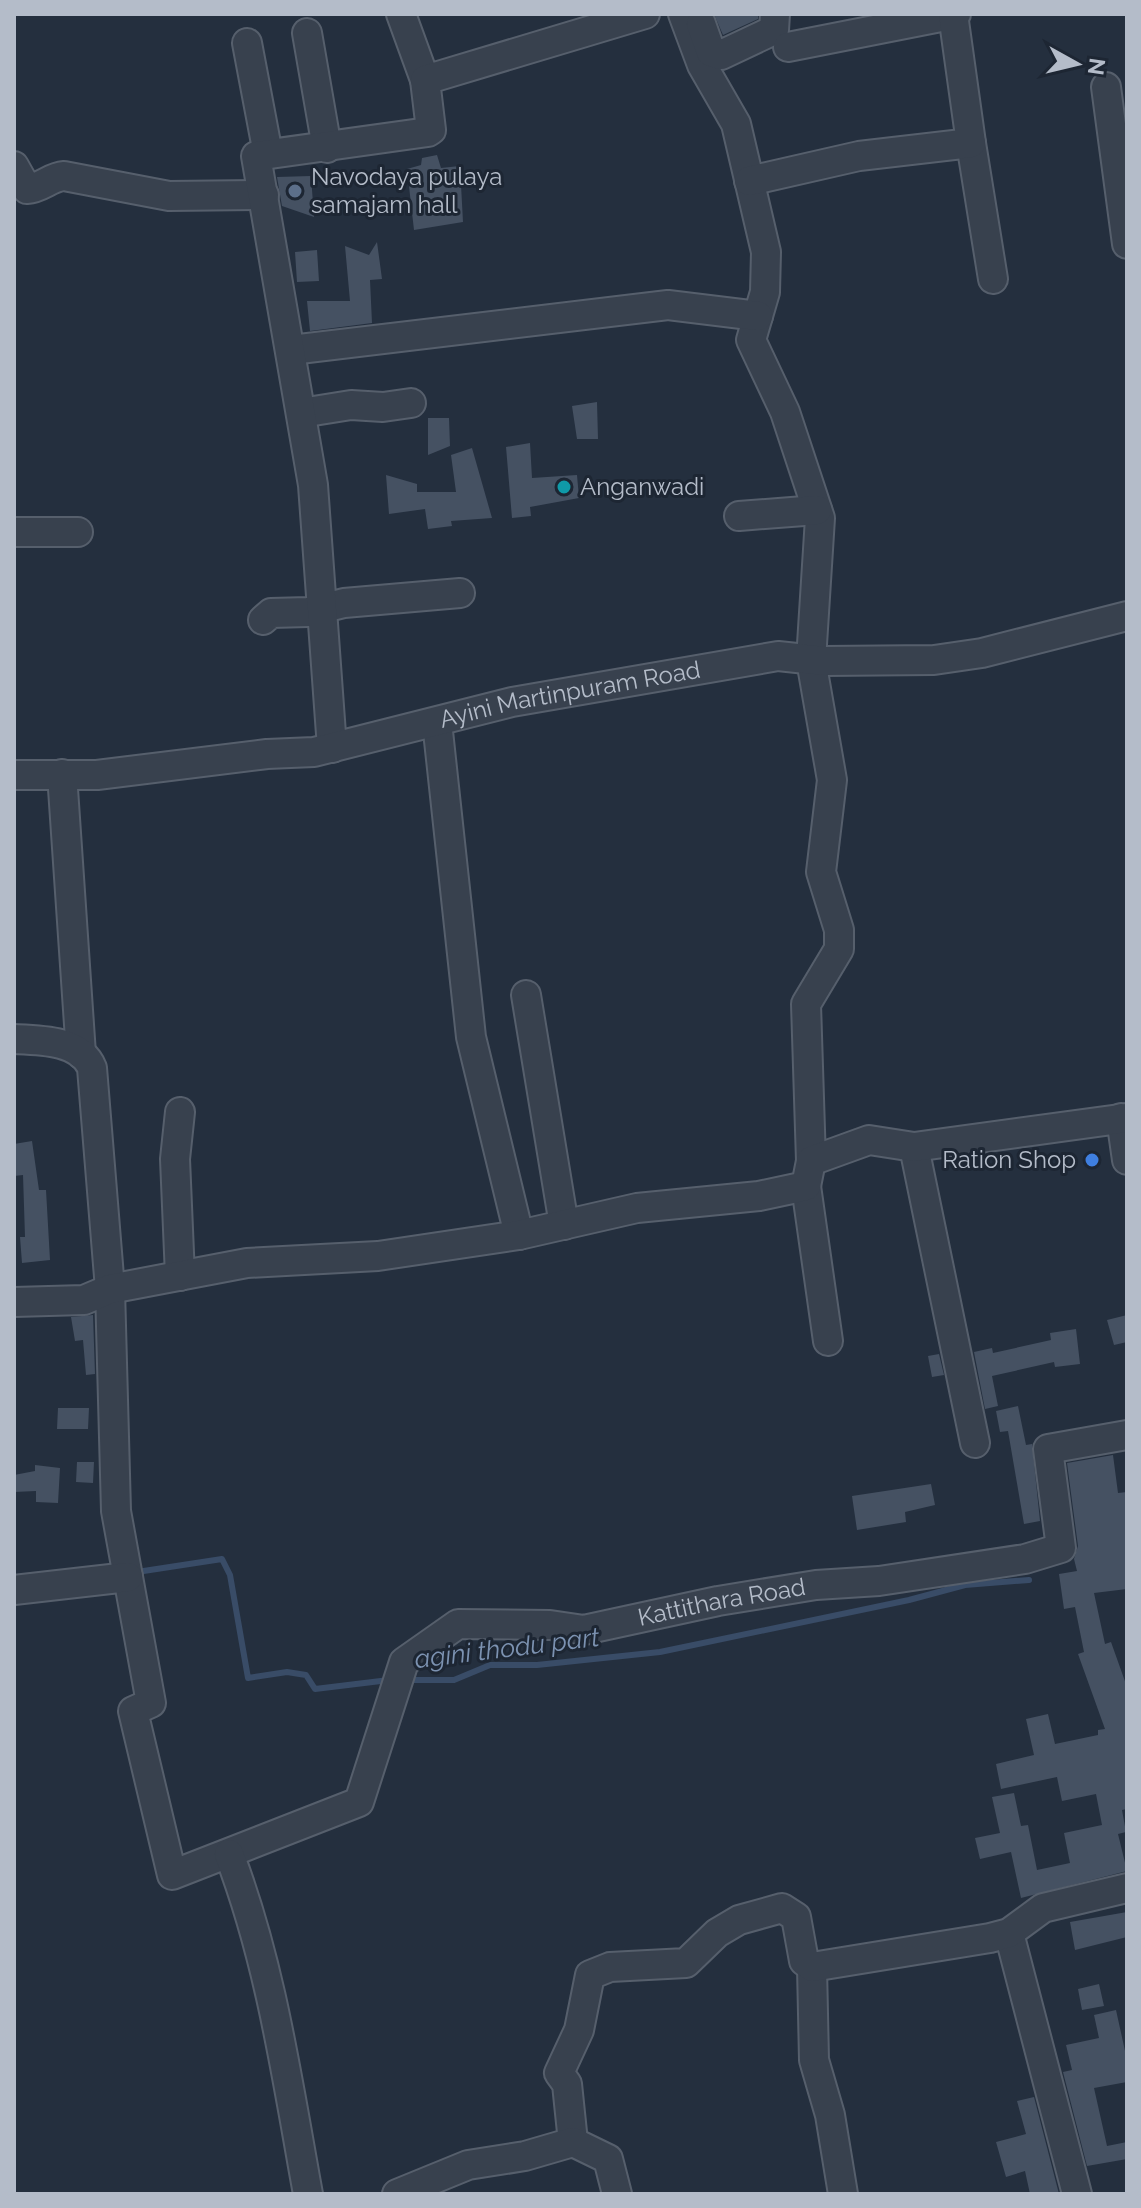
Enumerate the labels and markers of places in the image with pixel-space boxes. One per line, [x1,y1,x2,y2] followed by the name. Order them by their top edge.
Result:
[311,162,502,219] place label: Navodaya pulaya samajam hall
[286,182,304,200] marker: Navodaya pulaya samajam hall
[580,472,704,501] place label: Anganwadi
[555,478,573,496] marker: Anganwadi
[942,1145,1076,1174] place label: Ration Shop
[1083,1151,1101,1169] marker: Ration Shop

